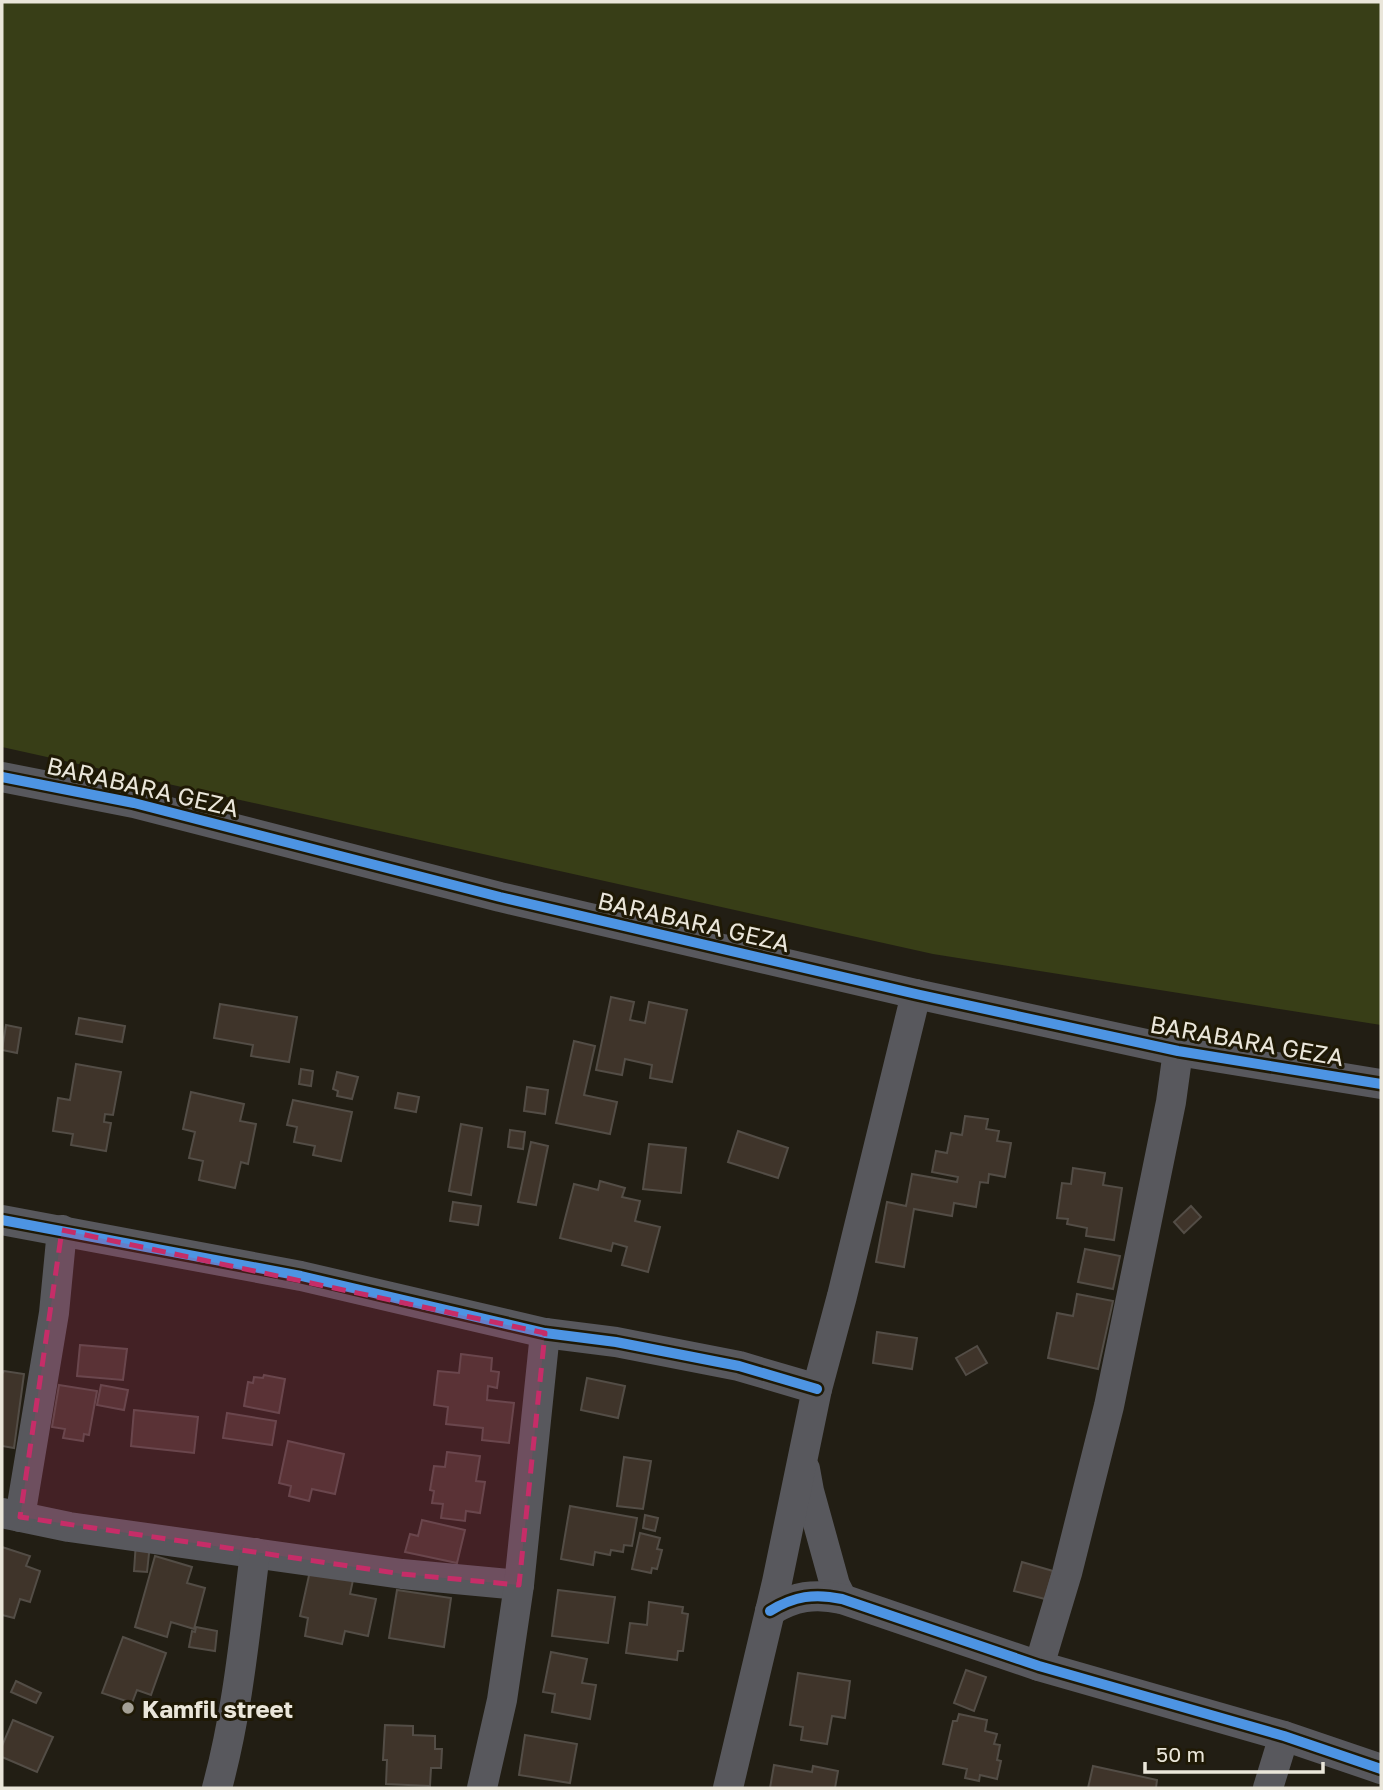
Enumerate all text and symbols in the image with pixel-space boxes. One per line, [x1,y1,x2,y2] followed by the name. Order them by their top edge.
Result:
[44,750,242,822] street label: BARABARA GEZA
[595,885,793,957] street label: BARABARA GEZA
[1148,1009,1346,1071] street label: BARABARA GEZA
[142,1694,293,1723] place label: Kamfil street
[120,1700,136,1716] marker: Kamfil street
[1145,1730,1324,1774] scale bar
[1156,1741,1205,1767] text: 50 m

